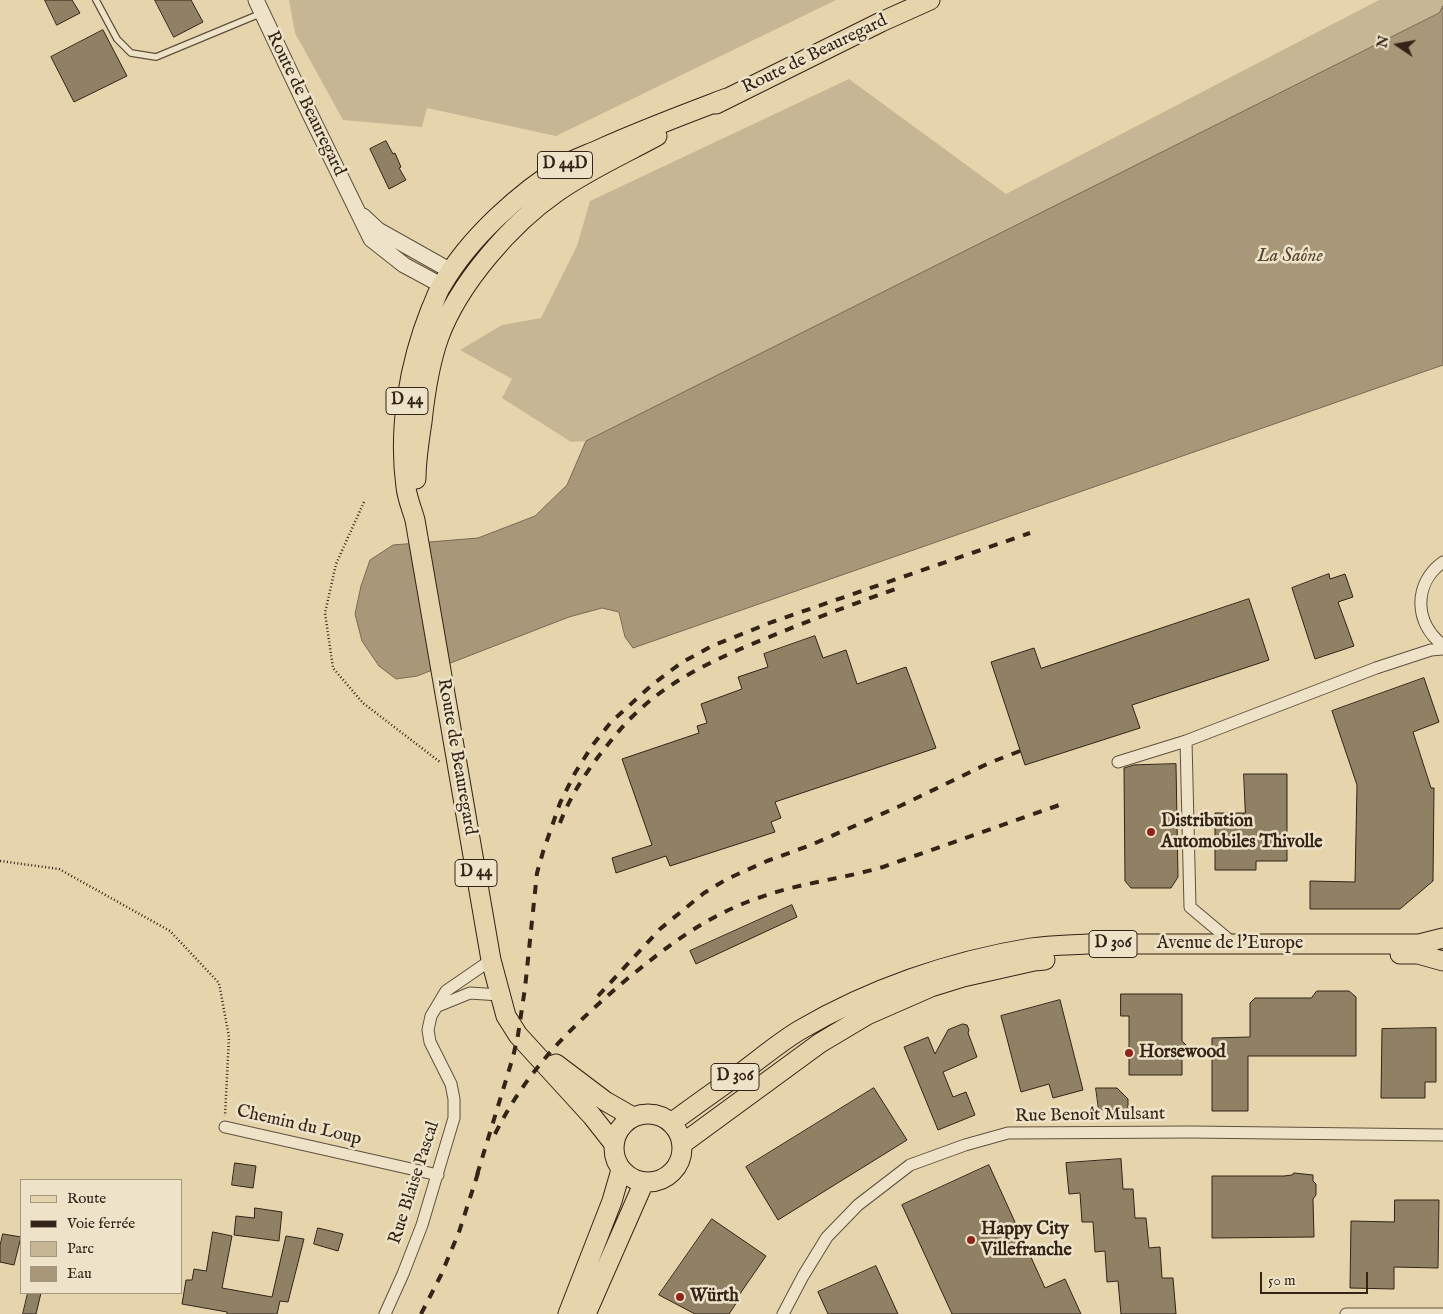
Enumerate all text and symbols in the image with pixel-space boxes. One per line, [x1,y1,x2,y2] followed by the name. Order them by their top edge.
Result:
[739,11,891,99] street label: Route de Beauregard
[1373,20,1423,70] north arrow
[261,28,349,180] street label: Route de Beauregard
[1373,34,1393,50] text: N
[538,152,592,178] road number: D 44D
[1257,246,1323,268] water label: La Saône
[386,388,428,414] road number: D 44
[432,677,480,837] street label: Route de Beauregard
[1161,811,1323,854] place label: Distribution Automobiles Thivolle
[1145,826,1157,838] marker: Distribution Automobiles Thivolle
[455,860,497,886] road number: D 44
[1089,931,1137,958] road number: D 306
[1157,933,1303,955] street label: Avenue de l'Europe
[1139,1042,1226,1064] place label: Horsewood
[1123,1047,1135,1059] marker: Horsewood
[711,1064,759,1090] road number: D 306
[234,1101,364,1151] street label: Chemin du Loup
[1015,1104,1165,1128] street label: Rue Benoît Mulsant
[385,1119,445,1247] street label: Rue Blaise Pascal
[20,1179,182,1294] legend
[67,1189,106,1208] text: Route
[67,1214,135,1233] text: Voie ferrée
[981,1219,1072,1262] place label: Happy City Villefranche
[965,1234,977,1246] marker: Happy City Villefranche
[67,1239,94,1258] text: Parc
[1263,1262,1370,1294] scale bar
[67,1264,92,1283] text: Eau
[1268,1271,1296,1290] text: 50 m
[690,1286,739,1308] place label: Würth
[674,1291,686,1303] marker: Würth

